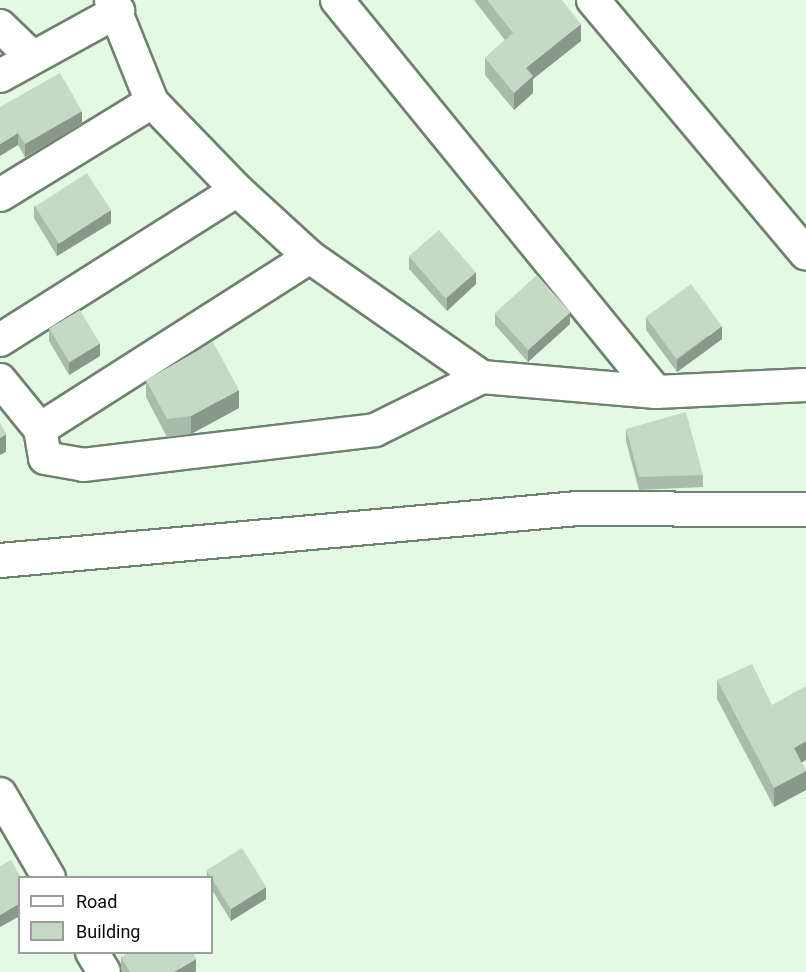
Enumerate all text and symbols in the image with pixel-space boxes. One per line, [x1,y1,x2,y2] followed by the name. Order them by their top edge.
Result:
[18,876,213,954] legend
[76,891,117,912] text: Road
[76,921,140,942] text: Building

